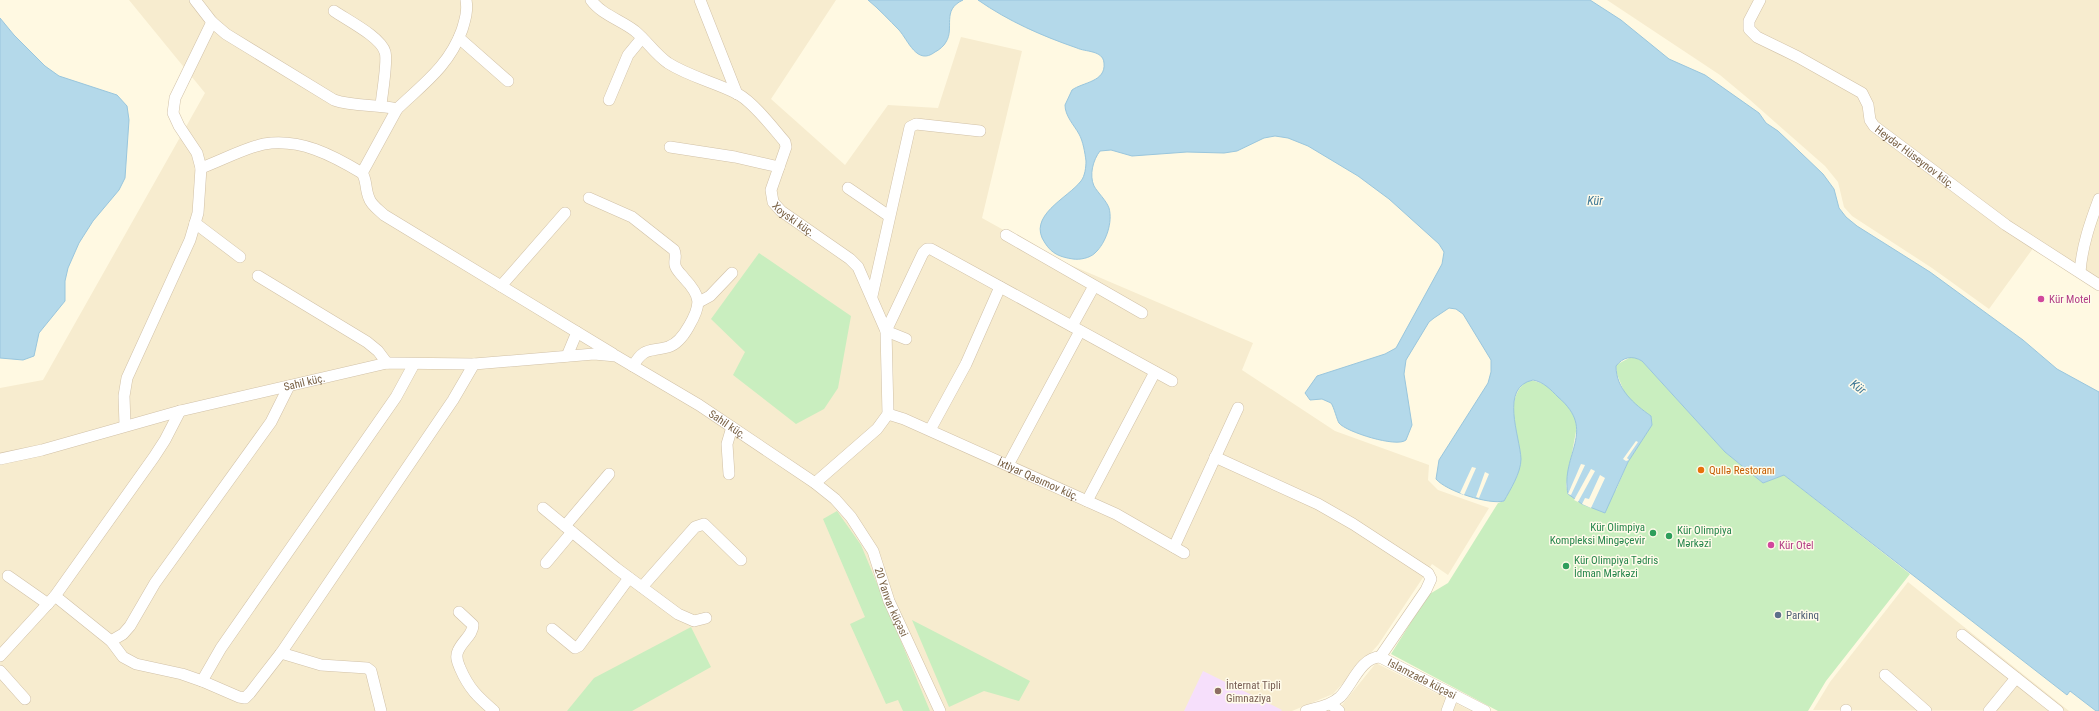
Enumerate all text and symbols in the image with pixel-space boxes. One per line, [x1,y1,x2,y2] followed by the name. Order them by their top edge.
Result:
[1873,123,1957,191] street label: Heydər Hüseynov küç.
[1587,194,1603,208] water label: Kür
[770,199,817,239] street label: Xoyski küç.
[2049,293,2091,306] place label: Kür Motel
[2036,294,2046,304] marker: Kür Motel
[282,371,326,393] street label: Sahil küç.
[1848,377,1869,397] water label: Kür
[706,407,749,441] street label: Sahil küç.
[996,455,1081,503] street label: İxtiyar Qasımov küç.
[1709,464,1775,477] place label: Qullə Restoranı
[1696,465,1706,475] marker: Qullə Restoranı
[1550,521,1646,547] place label: Kür Olimpiya Kompleksi Mingəçevir
[1677,524,1732,550] place label: Kür Olimpiya Mərkəzi
[1648,528,1658,538] marker: Kür Olimpiya Kompleksi Mingəçevir
[1664,531,1674,541] marker: Kür Olimpiya Mərkəzi
[1779,539,1814,552] place label: Kür Otel
[1766,540,1776,550] marker: Kür Otel
[1574,554,1658,580] place label: Kür Olimpiya Tədris İdman Mərkəzi
[1561,561,1571,571] marker: Kür Olimpiya Tədris İdman Mərkəzi
[872,566,911,639] street label: 20 Yanvar küçəsi
[1786,609,1819,622] place label: Parkinq
[1773,610,1783,620] marker: Parkinq
[1386,656,1459,702] street label: Islamzadə küçəsi
[1226,679,1281,705] place label: İnternat Tipli Gimnaziya
[1213,686,1223,696] marker: İnternat Tipli Gimnaziya

